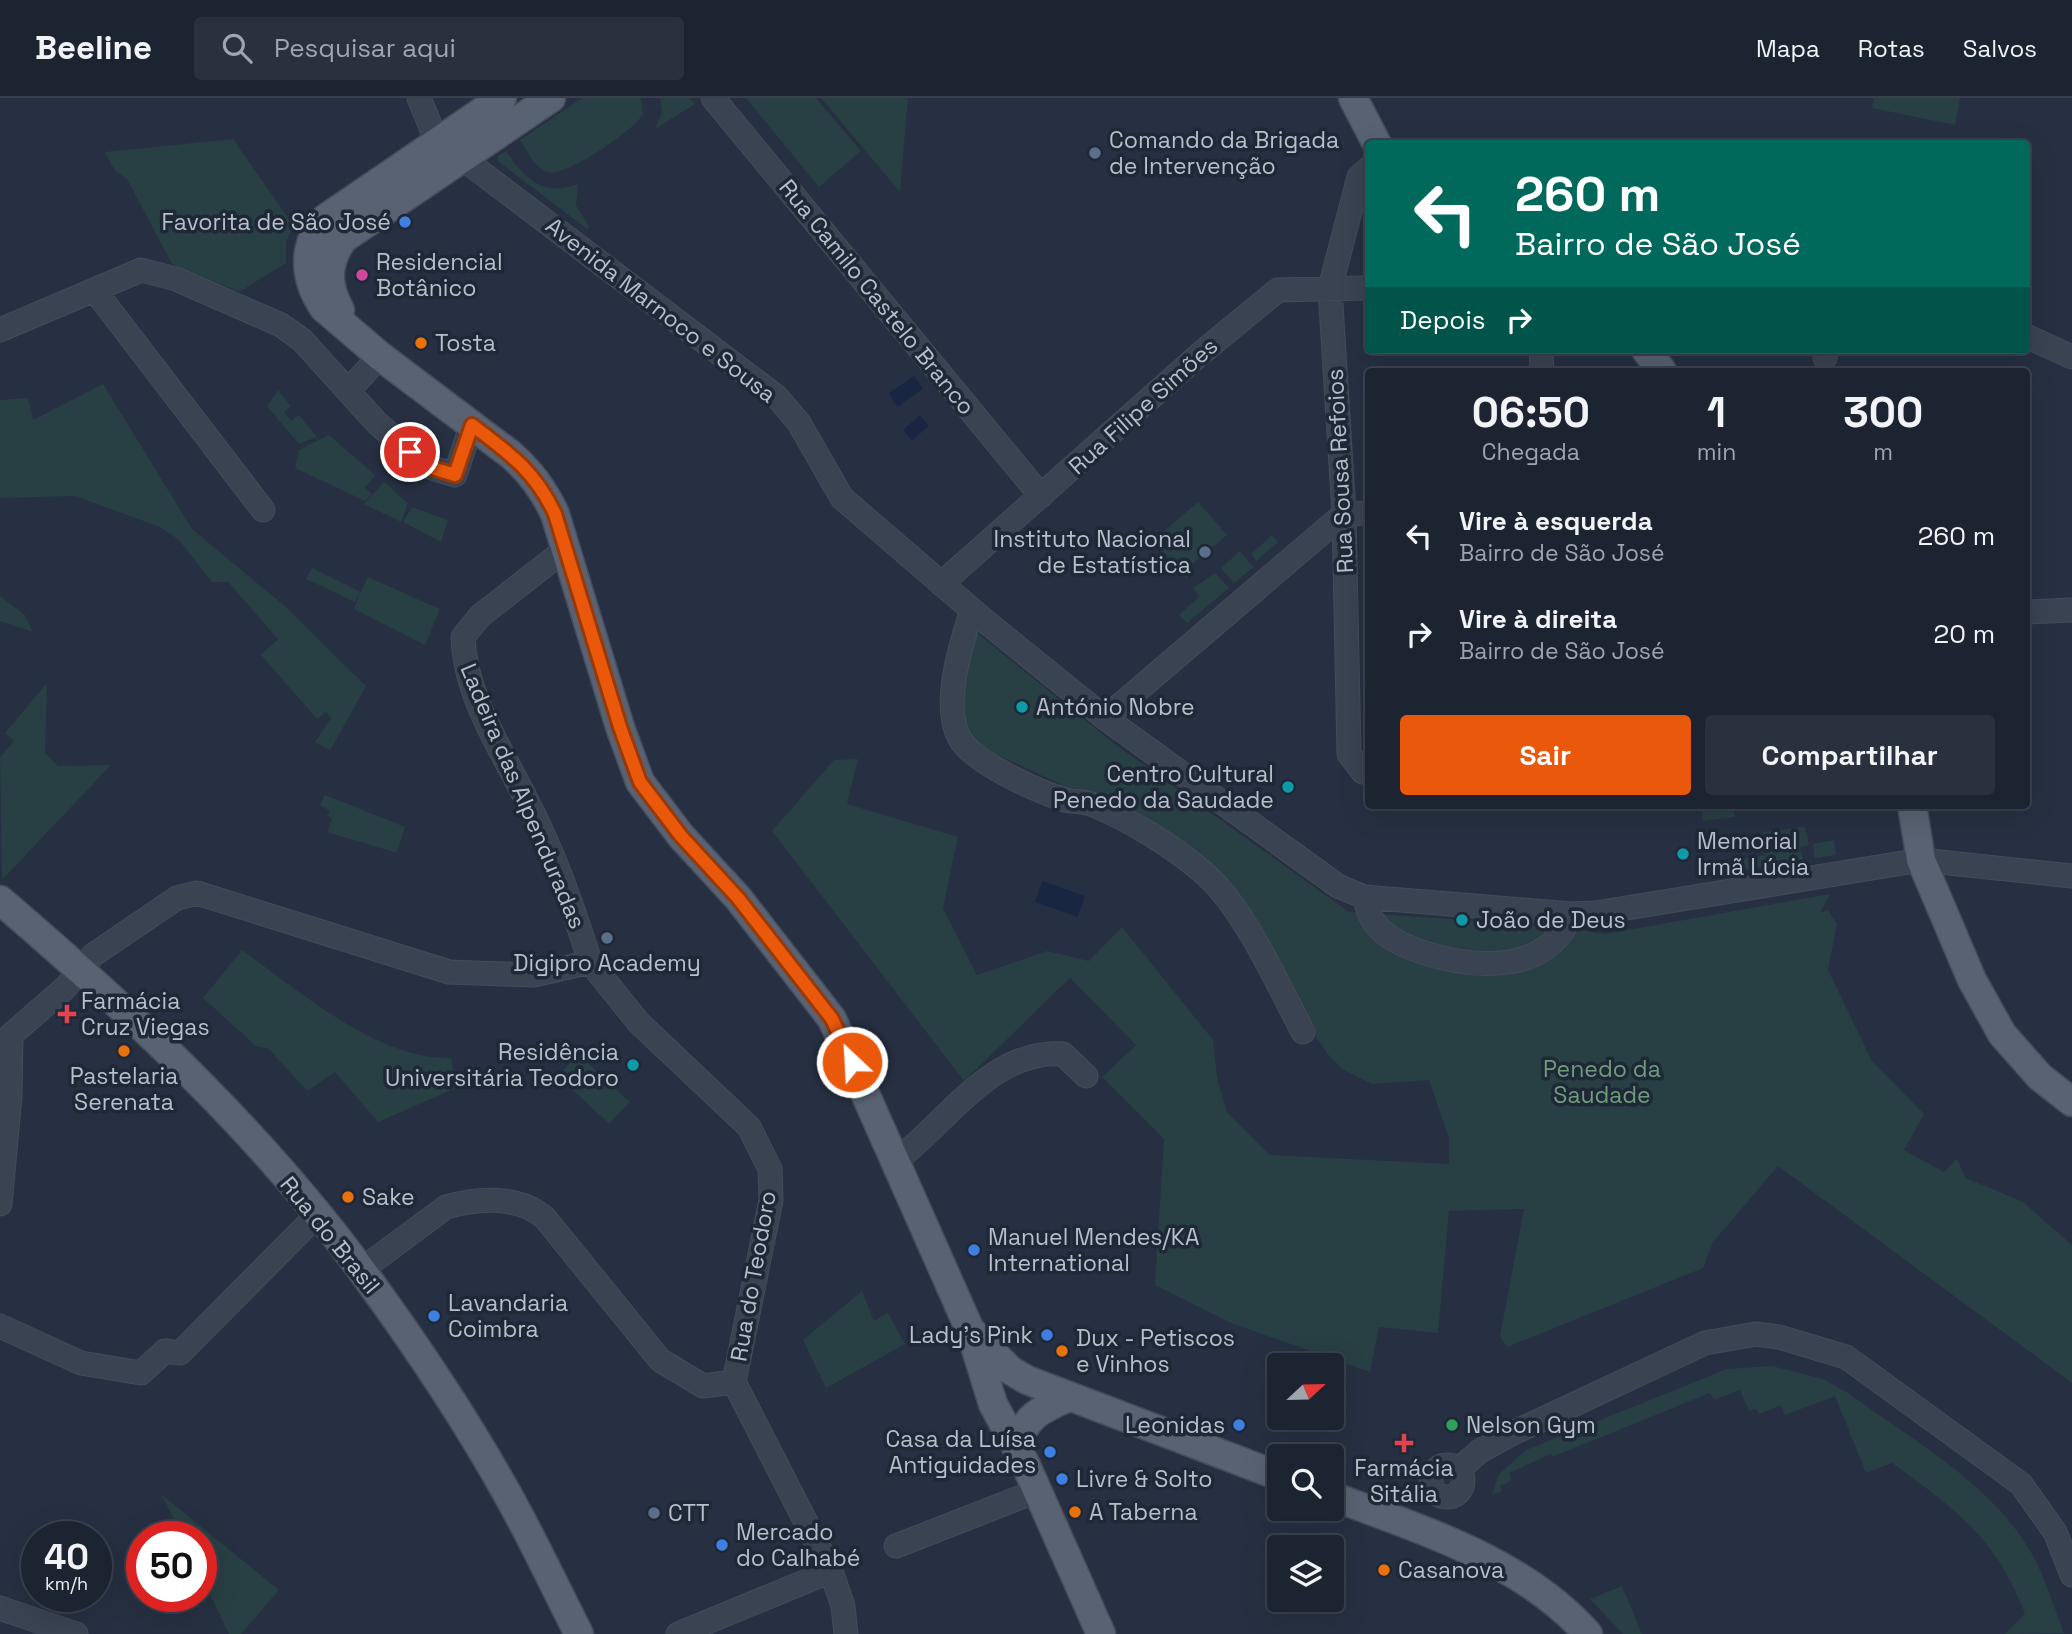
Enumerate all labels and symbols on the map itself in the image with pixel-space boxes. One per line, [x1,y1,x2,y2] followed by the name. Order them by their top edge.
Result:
[1109,125,1339,181] place label: Comando da Brigada de Intervenção
[1087,145,1103,161] marker: Comando da Brigada de Intervenção
[773,173,981,421] street label: Rua Camilo Castelo Branco
[162,207,391,237] place label: Favorita de São José
[540,211,782,409] street label: Avenida Marnoco e Sousa
[397,214,413,230] marker: Favorita de São José
[376,247,503,303] place label: Residencial Botânico
[354,267,370,283] marker: Residencial Botânico
[435,328,496,358] place label: Tosta
[1062,331,1224,481] street label: Rua Filipe Simões
[413,335,429,351] marker: Tosta
[1320,368,1360,574] street label: Rua Sousa Refoios
[380,422,440,482] pin
[994,524,1191,580] place label: Instituto Nacional de Estatística
[1197,544,1213,560] marker: Instituto Nacional de Estatística
[453,659,593,933] street label: Ladeira das Alpenduradas
[1036,692,1195,722] place label: António Nobre
[1014,699,1030,715] marker: António Nobre
[1053,759,1274,815] place label: Centro Cultural Penedo da Saudade
[1280,779,1296,795] marker: Centro Cultural Penedo da Saudade
[1697,826,1809,882] place label: Memorial Irmã Lúcia
[1675,846,1691,862] marker: Memorial Irmã Lúcia
[1476,905,1626,935] place label: João de Deus
[1454,912,1470,928] marker: João de Deus
[599,930,615,946] marker: Digipro Academy
[513,948,701,978] place label: Digipro Academy
[81,986,210,1042] place label: Farmácia Cruz Viegas
[59,1006,75,1022] marker: Farmácia Cruz Viegas
[815,1025,889,1099] position arrow
[385,1037,619,1093] place label: Residência Universitária Teodoro
[116,1043,132,1059] marker: Pastelaria Serenata
[1543,1054,1661,1110] park label: Penedo da Saudade
[625,1057,641,1073] marker: Residência Universitária Teodoro
[70,1061,178,1117] place label: Pastelaria Serenata
[273,1170,387,1300] street label: Rua do Brasil
[362,1182,415,1212] place label: Sake
[723,1188,783,1364] street label: Rua do Teodoro
[340,1189,356,1205] marker: Sake
[988,1222,1199,1278] place label: Manuel Mendes/KA International
[966,1242,982,1258] marker: Manuel Mendes/KA International
[448,1288,568,1344] place label: Lavandaria Coimbra
[426,1308,442,1324] marker: Lavandaria Coimbra
[909,1320,1033,1350] place label: Lady's Pink
[1076,1323,1235,1379] place label: Dux - Petiscos e Vinhos
[1039,1327,1055,1343] marker: Lady's Pink
[1054,1343,1070,1359] marker: Dux - Petiscos e Vinhos
[1267,1353,1344,1430] north arrow
[1125,1410,1225,1440] place label: Leonidas
[1466,1410,1596,1440] place label: Nelson Gym
[1231,1417,1247,1433] marker: Leonidas
[1444,1417,1460,1433] marker: Nelson Gym
[886,1424,1036,1480] place label: Casa da Luísa Antiguidades
[1396,1435,1412,1451] marker: Farmácia Sitália
[1042,1444,1058,1460] marker: Casa da Luísa Antiguidades
[1354,1453,1454,1509] place label: Farmácia Sitália
[1076,1464,1213,1494] place label: Livre & Solto
[1054,1471,1070,1487] marker: Livre & Solto
[1089,1497,1198,1527] place label: A Taberna
[668,1498,709,1528] place label: CTT
[1067,1504,1083,1520] marker: A Taberna
[646,1505,662,1521] marker: CTT
[736,1517,860,1573] place label: Mercado do Calhabé
[126,1521,217,1612] speed limit sign: 50
[714,1537,730,1553] marker: Mercado do Calhabé
[1398,1555,1504,1585] place label: Casanova
[1376,1562,1392,1578] marker: Casanova

